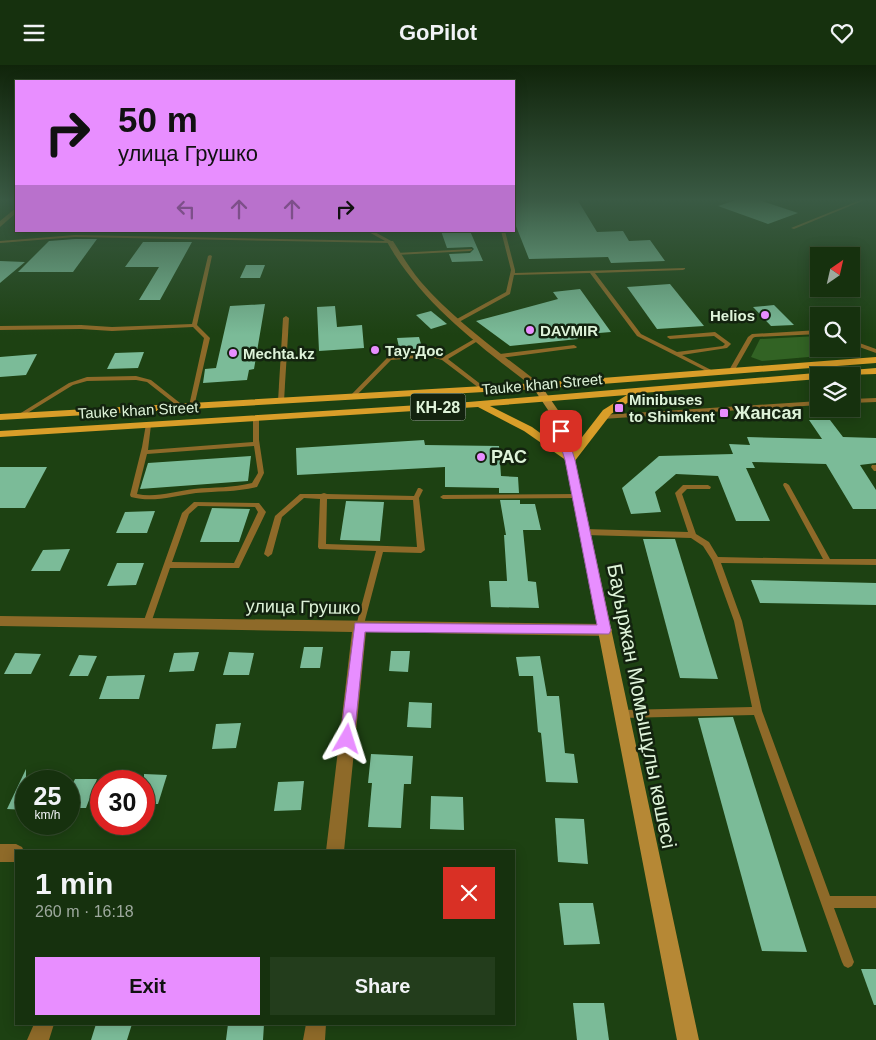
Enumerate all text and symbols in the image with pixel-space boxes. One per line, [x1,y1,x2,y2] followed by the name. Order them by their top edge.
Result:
[20,19,48,47] icon: menu
[828,19,856,47] icon: heart
[399,20,477,45] text: GoPilot
[35,100,100,165] icon: right
[118,100,198,139] text: 50 m
[118,141,258,166] text: улица Грушко
[172,195,200,223] icon: left
[225,195,253,223] icon: ahead
[278,195,306,223] icon: ahead
[331,195,359,223] icon: right
[810,247,860,297] north arrow
[810,247,860,417] map controls
[710,307,755,324] place label: Helios
[810,307,860,357] button: search
[759,309,771,321] marker: Helios
[540,322,598,339] place label: DAVMIR
[524,324,536,336] marker: DAVMIR
[385,342,444,359] place label: Тау-Дос
[369,344,381,356] marker: Тау-Дос
[243,345,315,362] place label: Mechta.kz
[227,347,239,359] marker: Mechta.kz
[810,367,860,417] button: layers
[481,370,604,398] street label: Tauke khan Street
[629,391,715,425] place label: Minibuses to Shimkent
[410,393,466,421] road number: КН-28
[77,398,200,422] street label: Tauke khan Street
[613,402,625,414] marker: Minibuses to Shimkent
[733,403,802,423] place label: Жансая
[718,407,730,419] marker: Жансая
[540,410,582,452] pin
[547,417,575,445] icon: arrive
[491,447,527,467] place label: РАС
[475,451,487,463] marker: РАС
[603,562,681,850] street label: Бауыржан Момышұлы көшесі
[246,596,360,618] street label: улица Грушко
[320,712,372,764] position arrow
[90,770,155,835] speed limit sign: 30
[34,782,61,810] text: 25
[34,808,61,822] text: km/h
[35,867,113,900] text: 1 min
[443,867,495,919] button: close
[35,903,134,920] text: 260 m · 16:18
[35,957,260,1015] button: Exit
[270,957,495,1015] button: Share

